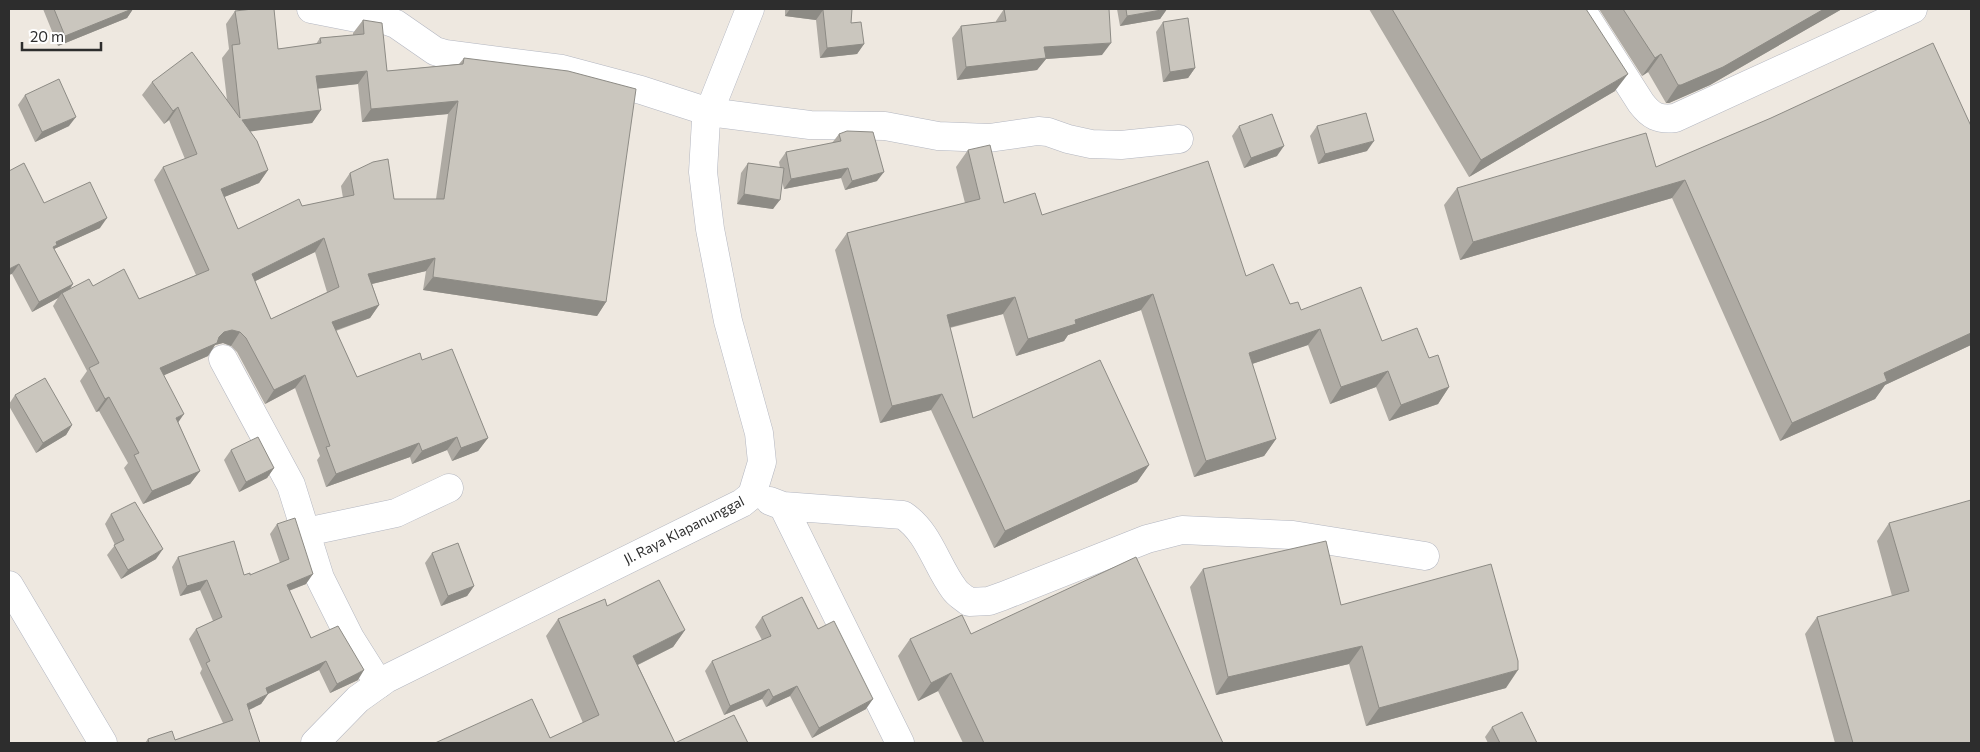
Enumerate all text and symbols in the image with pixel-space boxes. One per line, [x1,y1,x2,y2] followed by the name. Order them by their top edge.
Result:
[22,20,101,52] scale bar
[30,27,64,45] text: 20 m
[621,492,747,567] street label: Jl. Raya Klapanunggal

